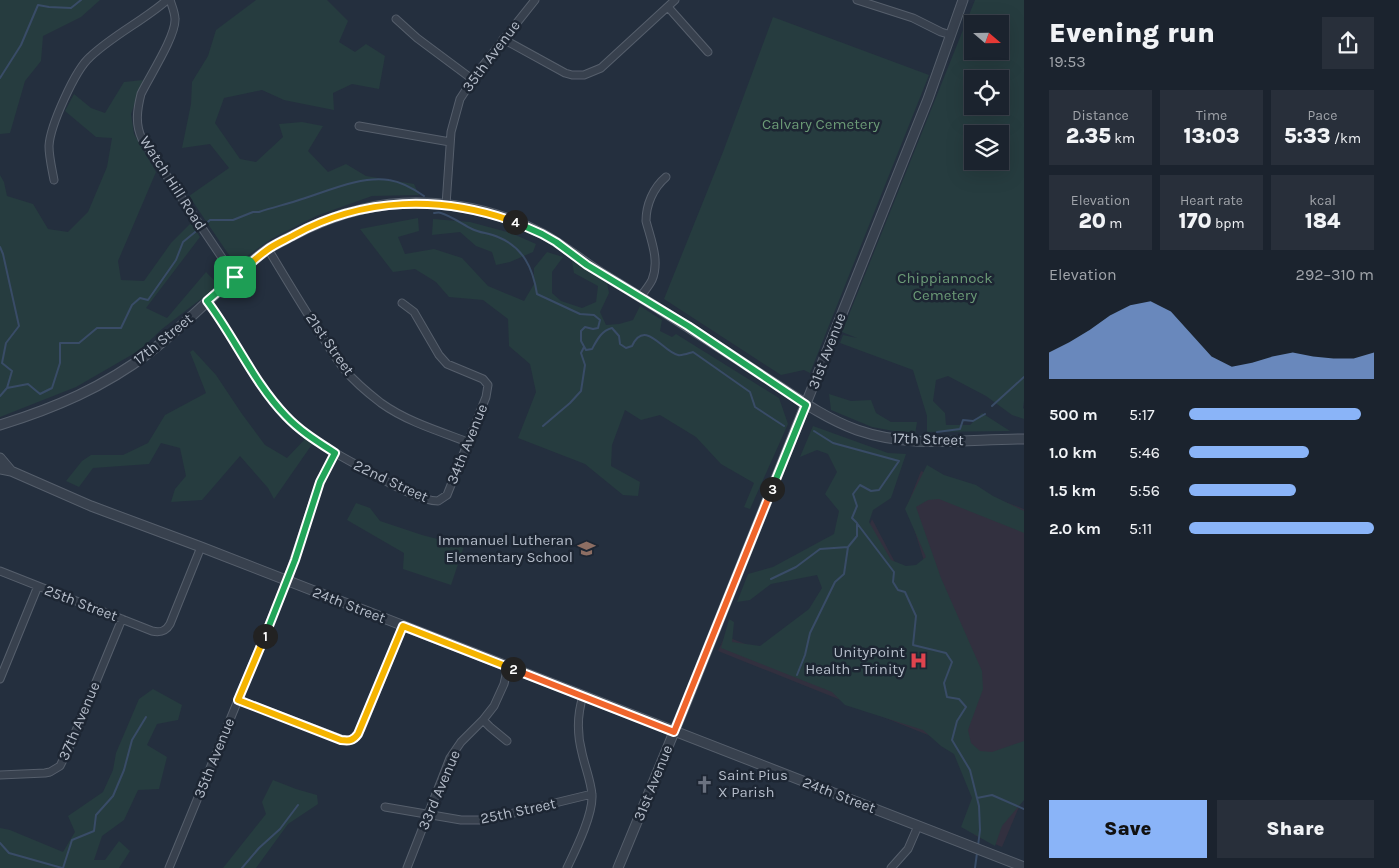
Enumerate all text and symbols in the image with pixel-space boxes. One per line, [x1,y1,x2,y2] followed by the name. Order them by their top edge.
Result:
[964,15,1009,60] north arrow
[964,15,1009,170] map controls
[1049,16,1215,49] text: Evening run
[458,17,524,95] street label: 35th Avenue
[1322,17,1374,69] button: share
[1049,52,1086,71] text: 19:53
[964,70,1009,115] button: locate
[1072,107,1129,124] text: Distance
[1196,107,1227,124] text: Time
[1308,107,1337,124] text: Pace
[762,115,880,133] park label: Calvary Cemetery
[1066,124,1111,148] text: 2.35
[1183,124,1240,148] text: 13:03
[1284,124,1331,148] text: 5:33
[964,125,1009,170] button: layers
[1111,130,1135,147] text: km
[1331,130,1361,147] text: /km
[136,133,210,233] street label: Watch Hill Road
[1071,192,1130,209] text: Elevation
[1180,192,1243,209] text: Heart rate
[1309,192,1336,209] text: kcal
[1079,209,1106,233] text: 20
[1178,209,1212,233] text: 170
[1305,209,1340,233] text: 184
[502,210,528,234] pin: 4
[511,214,520,231] text: 4
[1106,215,1122,232] text: m
[1212,215,1245,232] text: bpm
[214,256,256,298] pin
[221,263,249,291] icon: arrive
[1049,265,1117,284] text: Elevation
[1296,265,1374,284] text: 292–310 m
[897,269,993,304] park label: Chippiannock Cemetery
[130,309,197,368] street label: 17th Street
[302,309,358,379] street label: 21st Street
[804,310,850,392] street label: 31st Avenue
[443,401,491,487] street label: 34th Avenue
[1049,405,1098,424] text: 500 m
[1129,405,1155,424] text: 5:17
[892,429,964,449] street label: 17th Street
[1049,443,1097,462] text: 1.0 km
[1129,443,1160,462] text: 5:46
[351,456,431,506] street label: 22nd Street
[760,476,784,502] pin: 3
[768,481,777,498] text: 3
[1049,481,1096,500] text: 1.5 km
[1129,481,1160,500] text: 5:56
[1049,519,1101,538] text: 2.0 km
[1129,519,1152,538] text: 5:11
[438,531,573,566] place label: Immanuel Lutheran Elementary School
[577,539,597,559] school or university icon: Immanuel Lutheran Elementary School
[42,581,120,625] street label: 25th Street
[310,583,388,627] street label: 24th Street
[252,624,278,648] pin: 1
[263,628,268,645] text: 1
[805,643,905,678] place label: UnityPoint Health - Trinity
[909,651,929,671] hospital icon: UnityPoint Health - Trinity
[500,656,526,682] pin: 2
[509,661,518,678] text: 2
[54,679,104,763] street label: 37th Avenue
[190,715,238,801] street label: 35th Avenue
[630,742,676,824] street label: 31st Avenue
[414,747,464,833] street label: 33rd Avenue
[718,766,788,801] place label: Saint Pius X Parish
[800,773,878,817] street label: 24th Street
[694,774,714,794] church icon: Saint Pius X Parish
[479,794,558,828] street label: 25th Street
[1049,800,1207,858] button: Save
[1217,800,1374,858] button: Share

